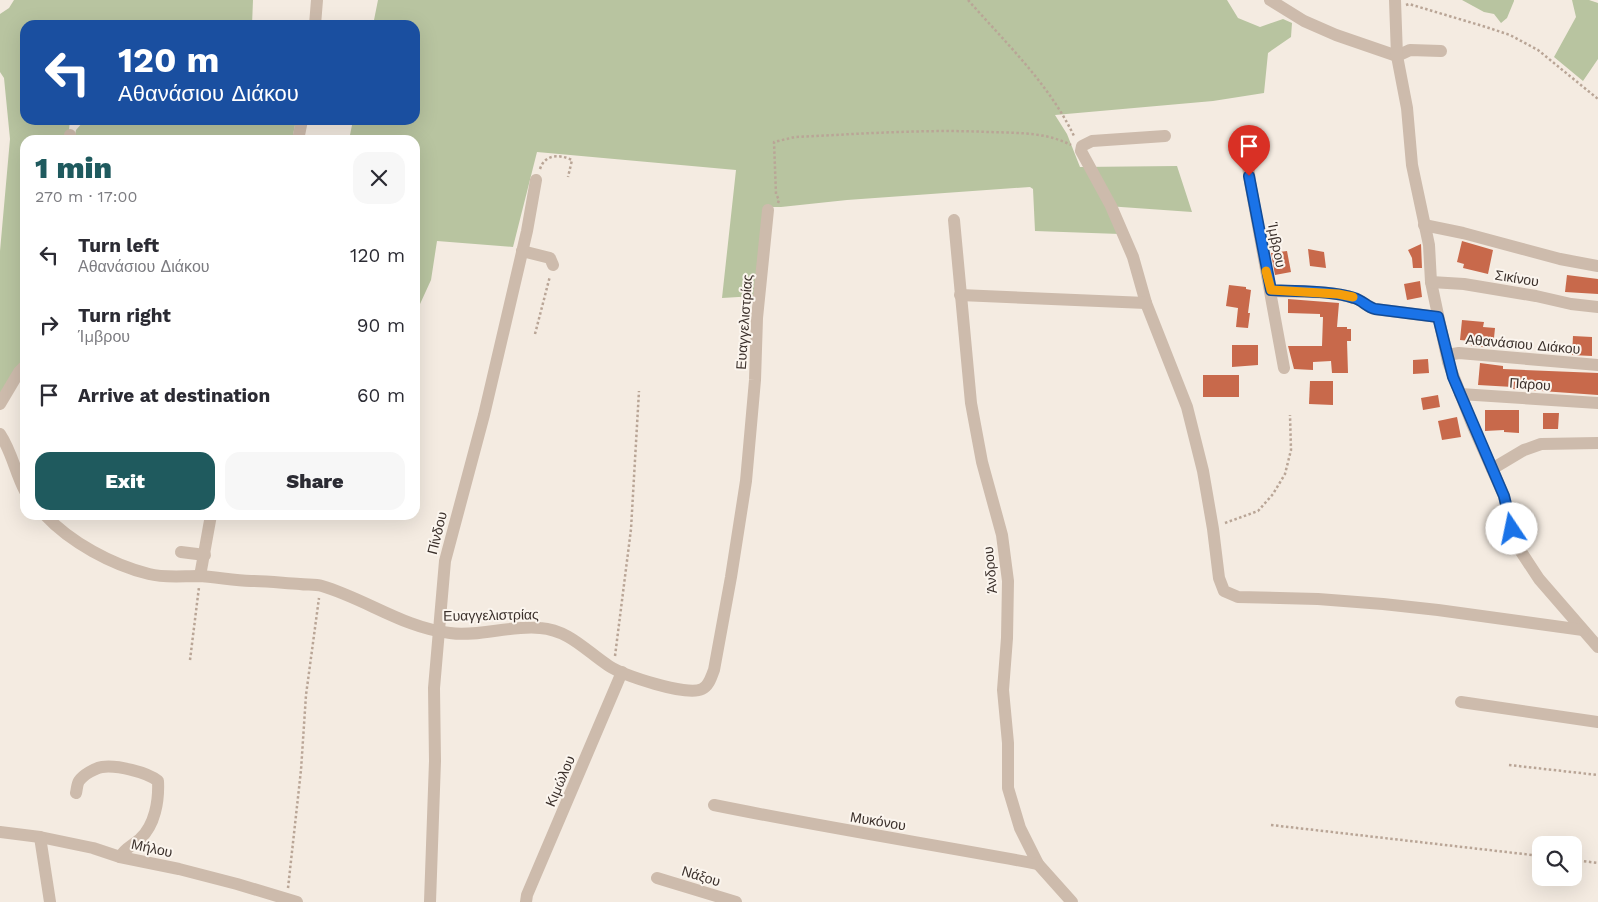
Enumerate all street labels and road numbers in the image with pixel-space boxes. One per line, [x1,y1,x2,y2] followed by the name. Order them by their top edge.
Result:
[1265,220,1289,269] street label: Ίμβρου
[1494,267,1540,289] street label: Σικίνου
[733,274,755,370] street label: Ευαγγελιστρίας
[1465,331,1581,357] street label: Αθανάσιου Διάκου
[1509,375,1551,393] street label: Πάρου
[424,510,450,556] street label: Πίνδου
[980,546,1000,594] street label: Άνδρου
[443,606,539,624] street label: Ευαγγελιστρίας
[542,753,578,809] street label: Κιμώλου
[849,809,907,833] street label: Μυκόνου
[130,836,174,860] street label: Μήλου
[680,863,722,889] street label: Νάξου

